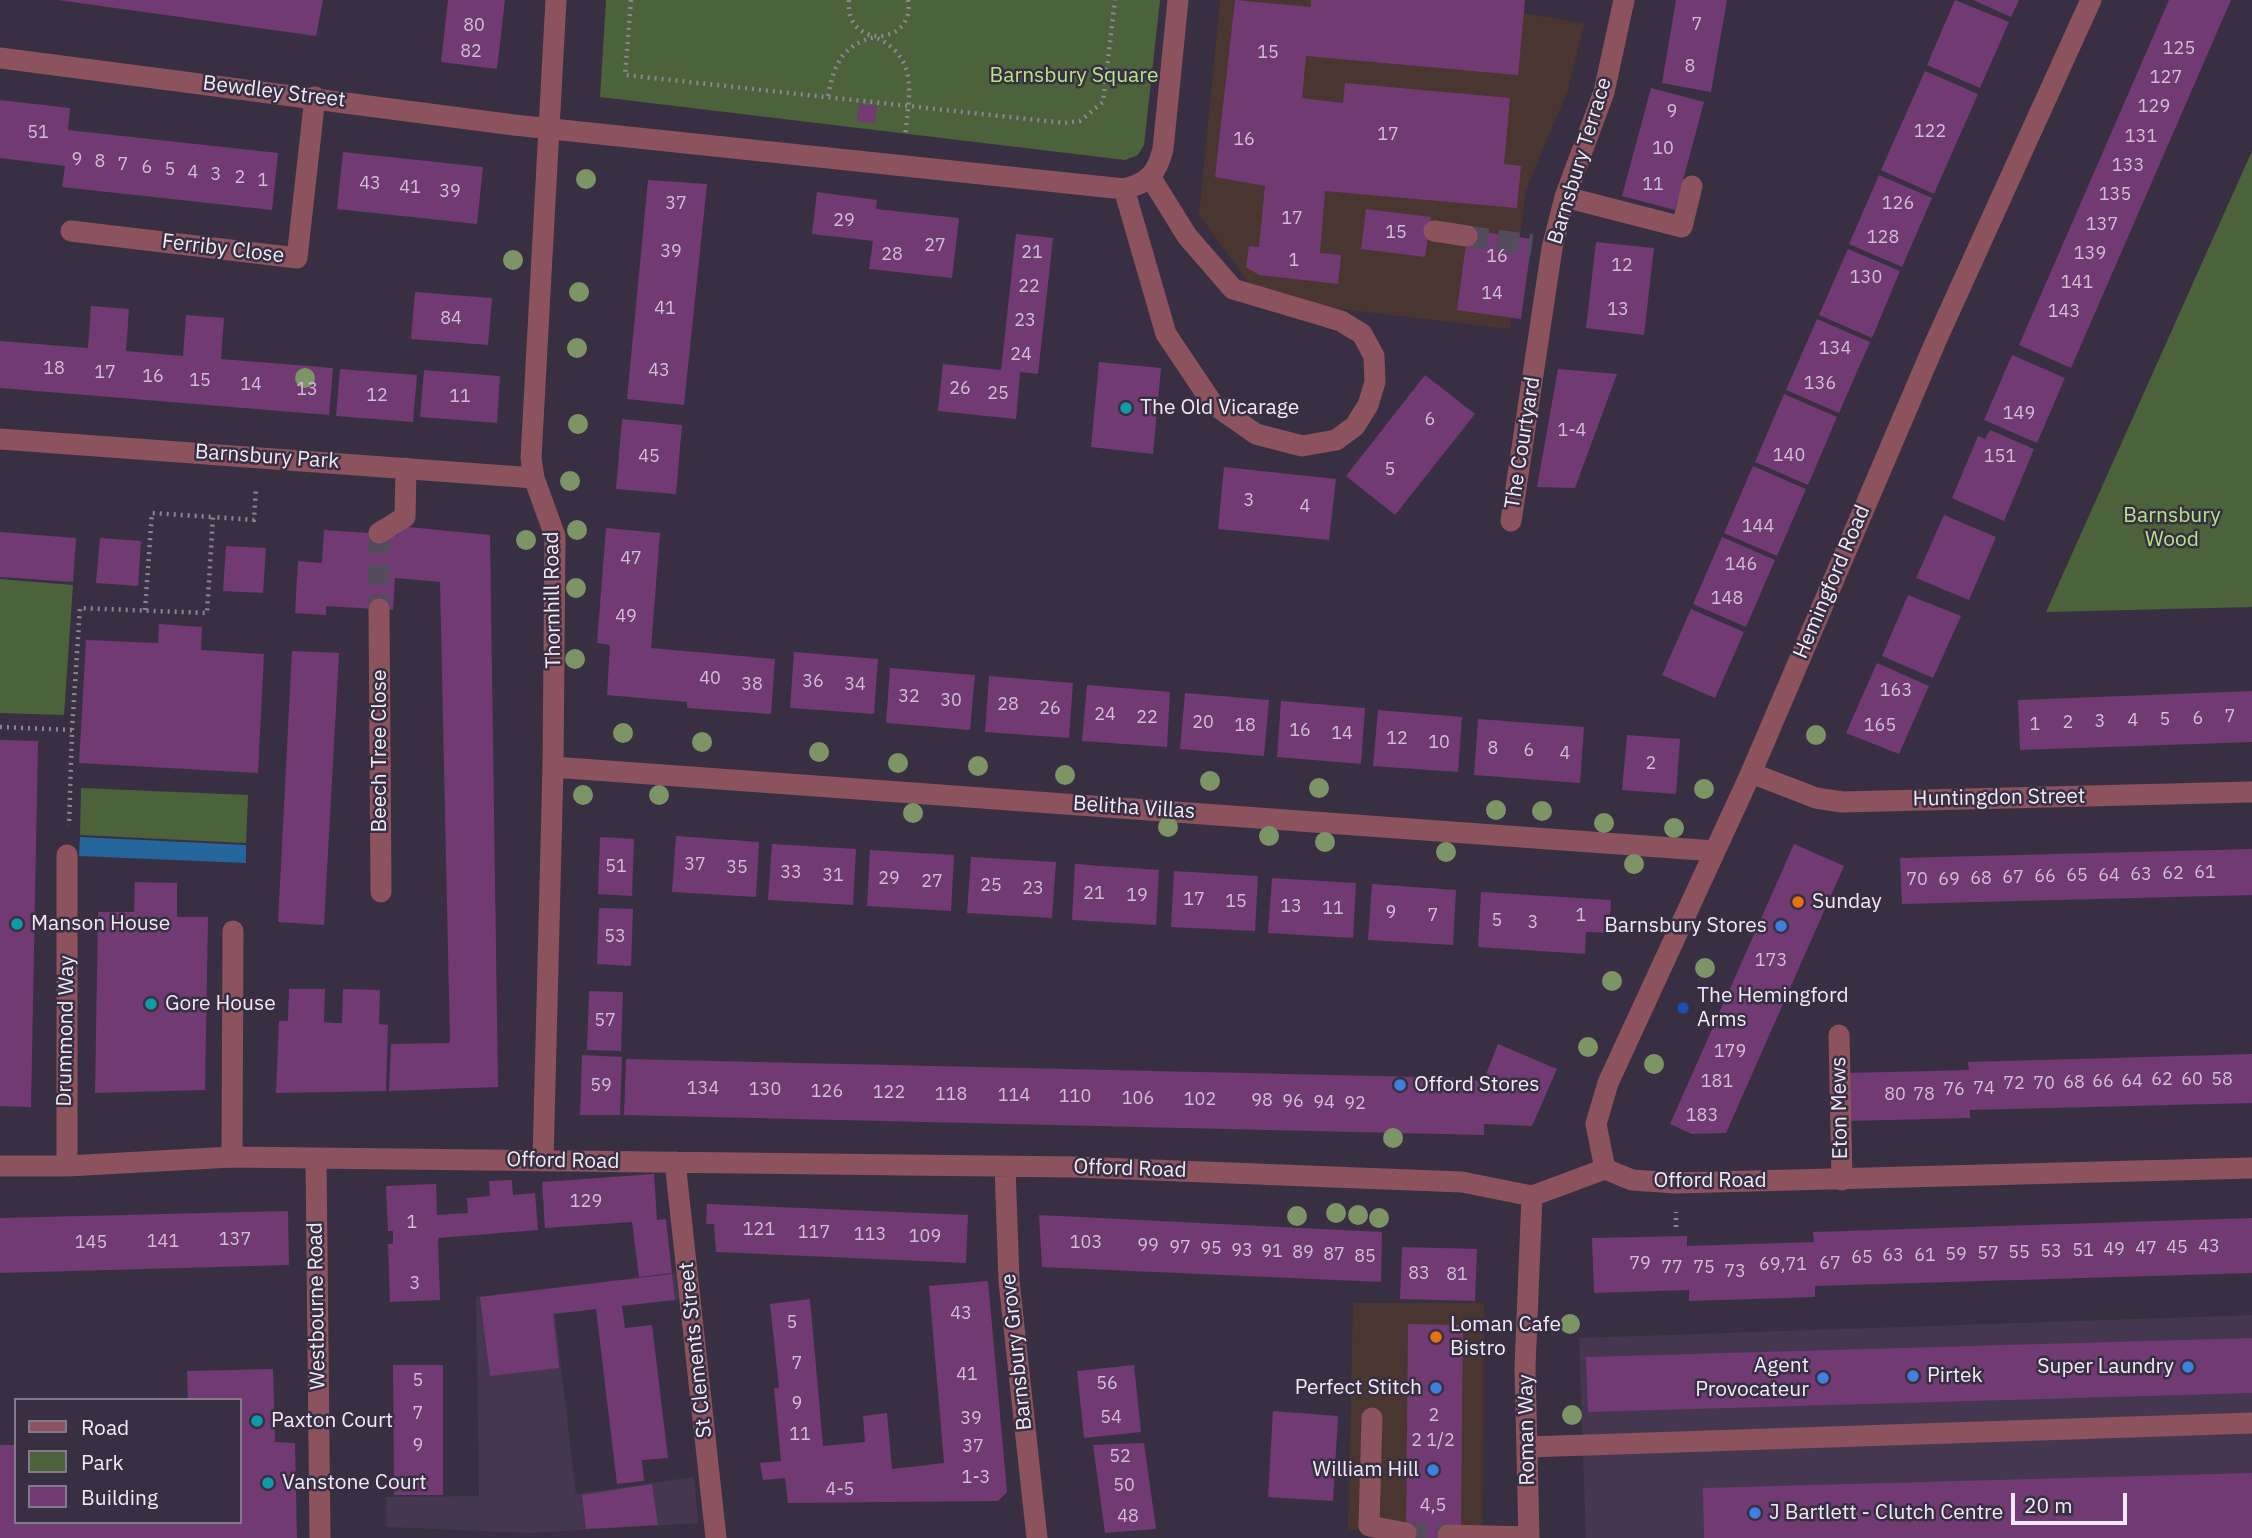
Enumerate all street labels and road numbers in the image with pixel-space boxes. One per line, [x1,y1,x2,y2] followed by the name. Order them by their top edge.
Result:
[201,71,347,113] street label: Bewdley Street
[1543,75,1617,247] street label: Barnsbury Terrace
[160,229,286,269] street label: Ferriby Close
[1500,375,1546,511] street label: The Courtyard
[194,439,340,475] street label: Barnsbury Park
[1788,501,1876,663] street label: Hemingford Road
[539,531,567,669] street label: Thornhill Road
[367,669,393,833] street label: Beech Tree Close
[1912,784,2086,812] street label: Huntingdon Street
[1072,791,1196,825] street label: Belitha Villas
[52,955,80,1107] street label: Drummond Way
[1827,1056,1853,1160] street label: Eton Mews
[506,1147,620,1175] street label: Offord Road
[1073,1154,1187,1184] street label: Offord Road
[1653,1168,1767,1194] street label: Offord Road
[303,1222,331,1390] street label: Westbourne Road
[674,1261,718,1439] street label: St Clements Street
[996,1272,1038,1432] street label: Barnsbury Grove
[1513,1374,1541,1486] street label: Roman Way

